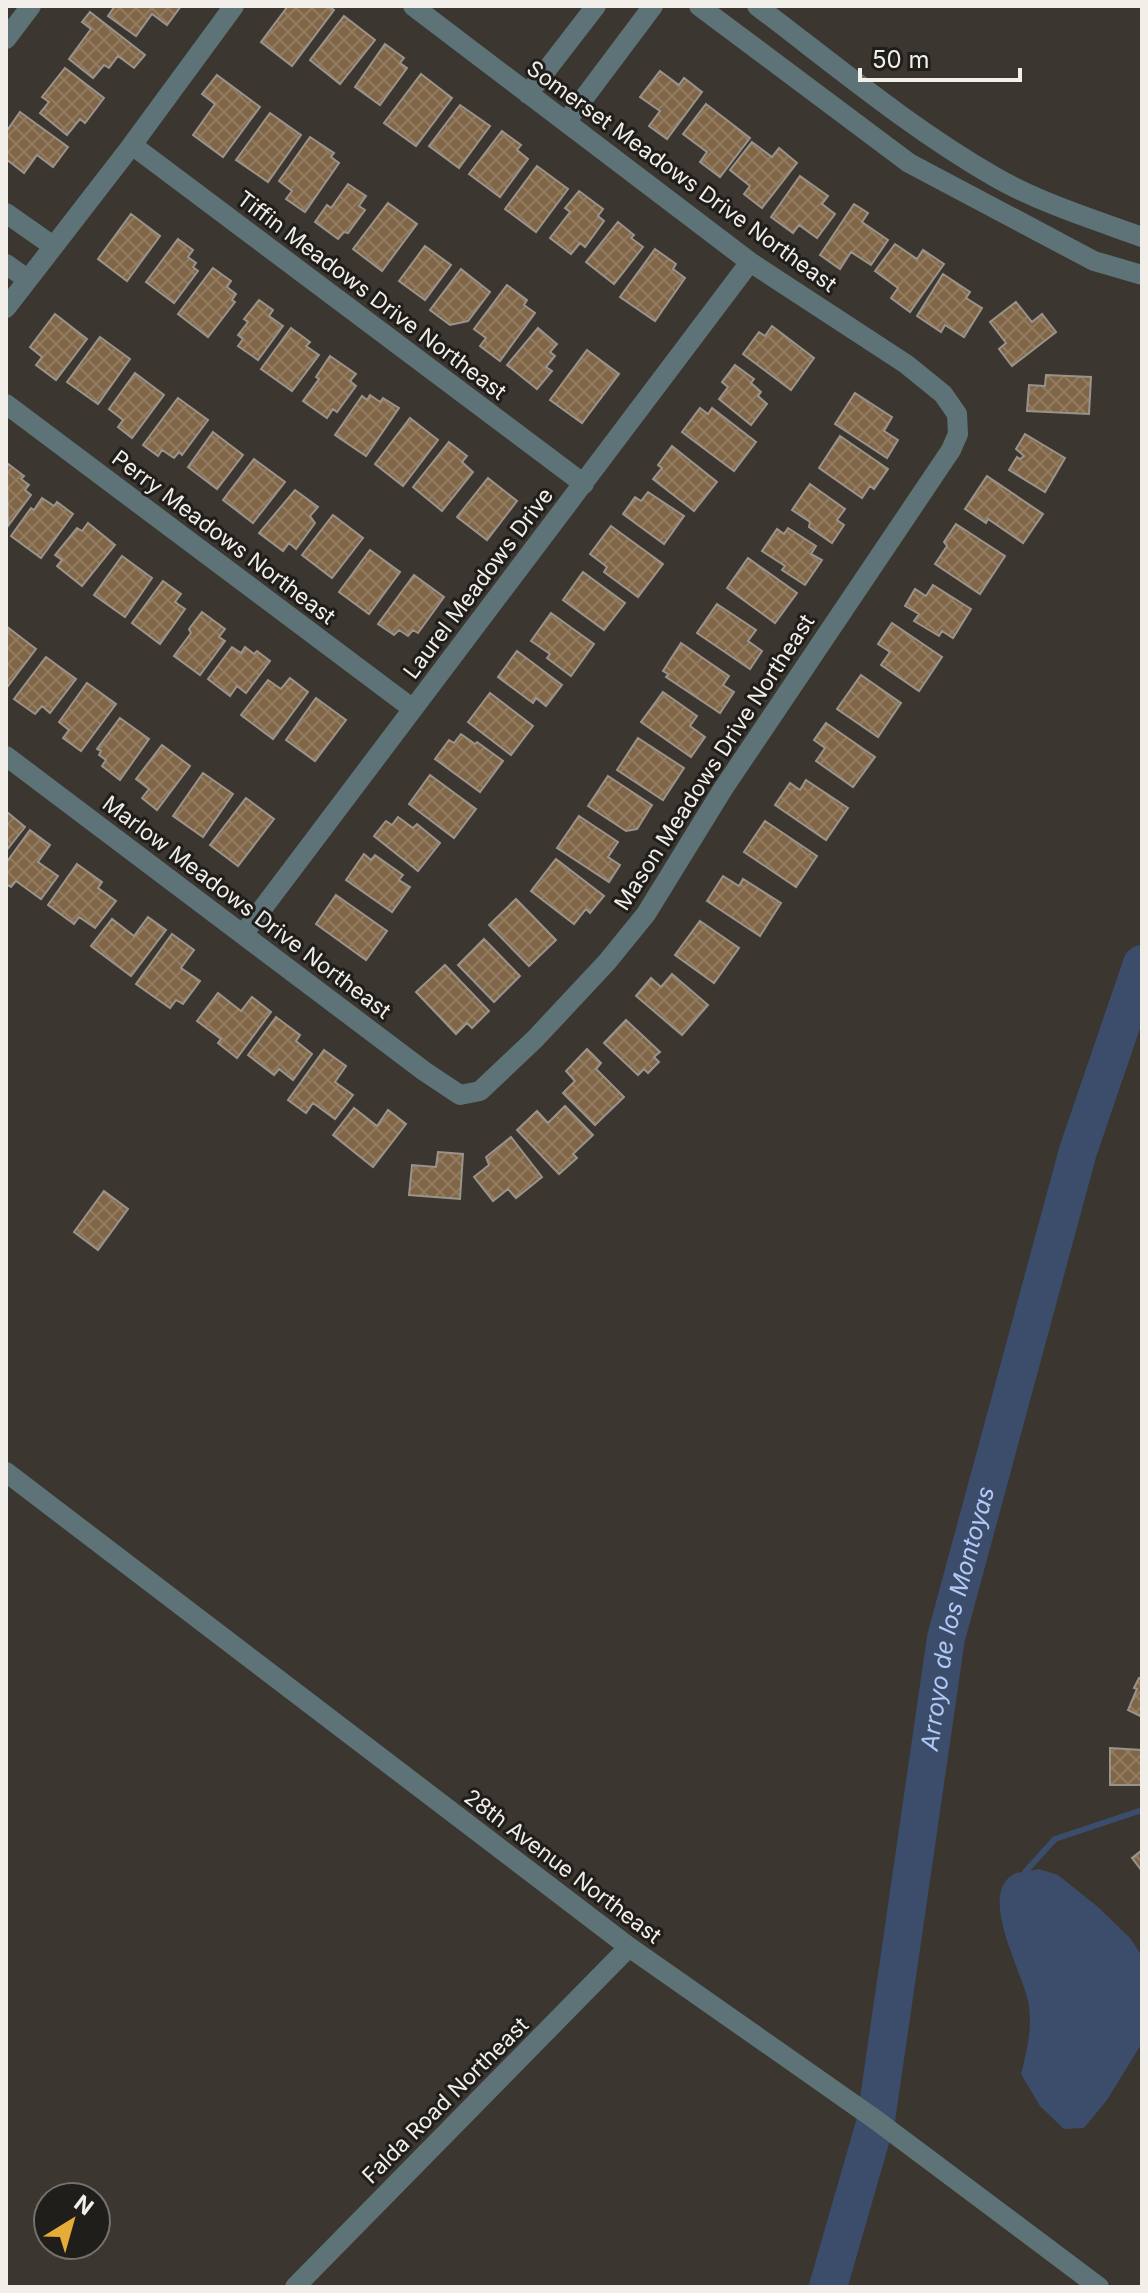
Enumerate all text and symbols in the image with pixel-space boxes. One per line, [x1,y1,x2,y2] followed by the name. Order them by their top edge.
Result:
[860,32,1020,82] scale bar
[872,45,930,74] text: 50 m
[522,55,842,297] street label: Somerset Meadows Drive Northeast
[232,185,512,405] street label: Tiffin Meadows Drive Northeast
[107,445,341,629] street label: Perry Meadows Northeast
[398,483,558,683] street label: Laurel Meadows Drive
[609,609,819,915] street label: Mason Meadows Drive Northeast
[98,790,396,1024] street label: Marlow Meadows Drive Northeast
[915,1483,1000,1754] water label: Arroyo de los Montoyas
[459,1783,667,1949] street label: 28th Avenue Northeast
[357,2012,533,2188] street label: Falda Road Northeast
[32,2181,112,2261] north arrow
[70,2190,99,2220] text: N

